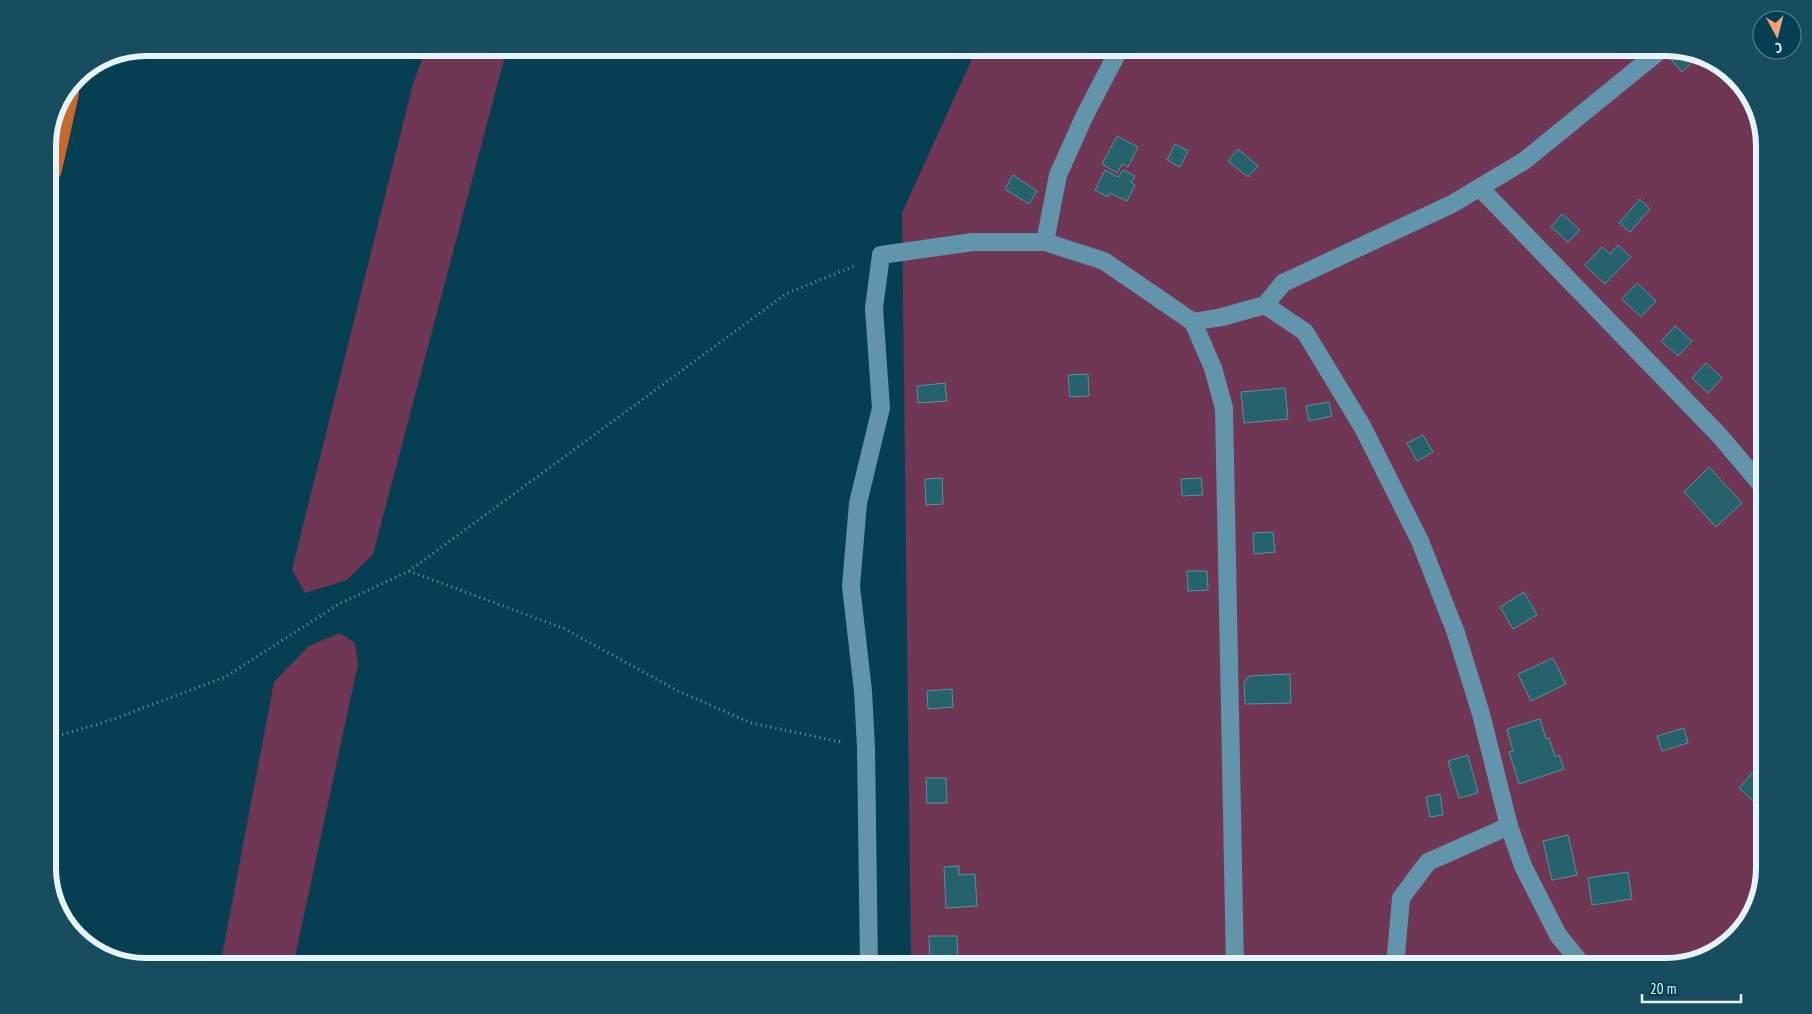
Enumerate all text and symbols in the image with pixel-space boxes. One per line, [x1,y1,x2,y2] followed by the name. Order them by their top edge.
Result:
[1752,10,1802,60] north arrow
[1774,39,1783,57] text: С
[1642,972,1741,1004] scale bar
[1650,979,1676,998] text: 20 m

